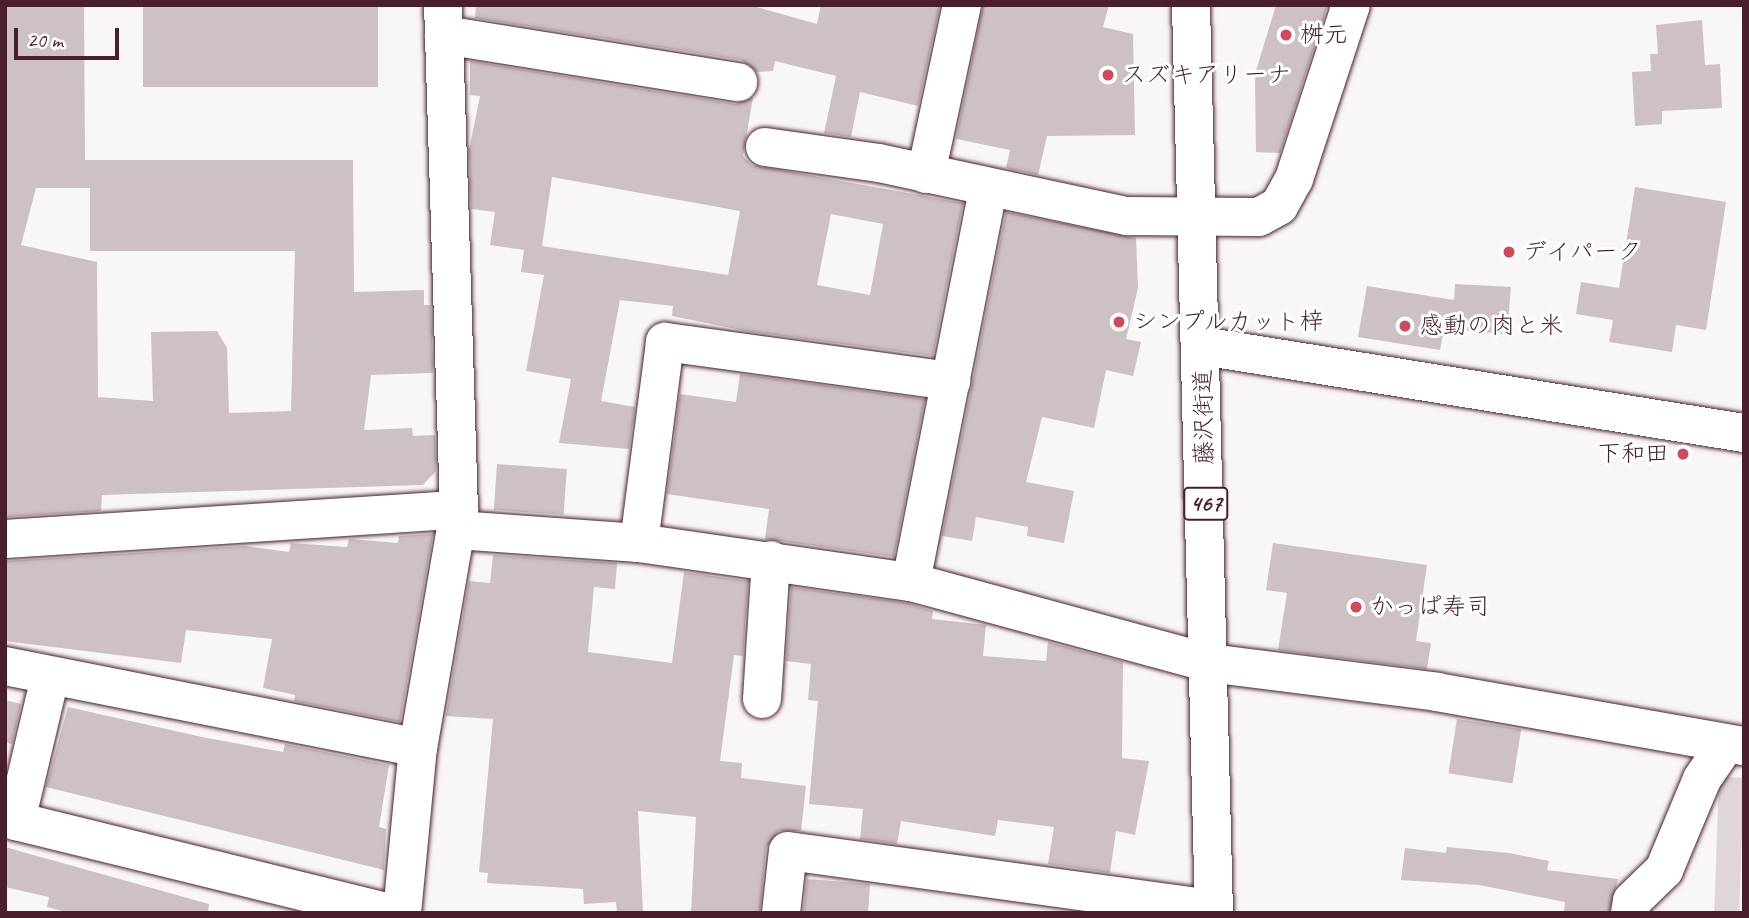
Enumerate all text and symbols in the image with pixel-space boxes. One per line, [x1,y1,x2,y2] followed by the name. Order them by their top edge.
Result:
[18,14,122,58] scale bar
[1300,21,1348,49] place label: 桝元
[27,27,63,53] text: 20 m
[1278,27,1294,43] marker: 桝元
[1122,61,1290,89] place label: スズキアリーナ
[1100,67,1116,83] marker: スズキアリーナ
[1523,238,1643,266] place label: デイパーク
[1501,244,1517,260] marker: デイパーク
[1133,308,1325,336] place label: シンプルカット梓
[1419,312,1563,340] place label: 感動の肉と米
[1111,314,1127,330] marker: シンプルカット梓
[1397,318,1413,334] marker: 感動の肉と米
[1189,369,1219,465] street label: 藤沢街道
[1597,440,1669,468] place label: 下和田
[1675,446,1691,462] marker: 下和田
[1183,484,1229,524] road number: 467
[1370,593,1490,621] place label: かっぱ寿司
[1348,599,1364,615] marker: かっぱ寿司

